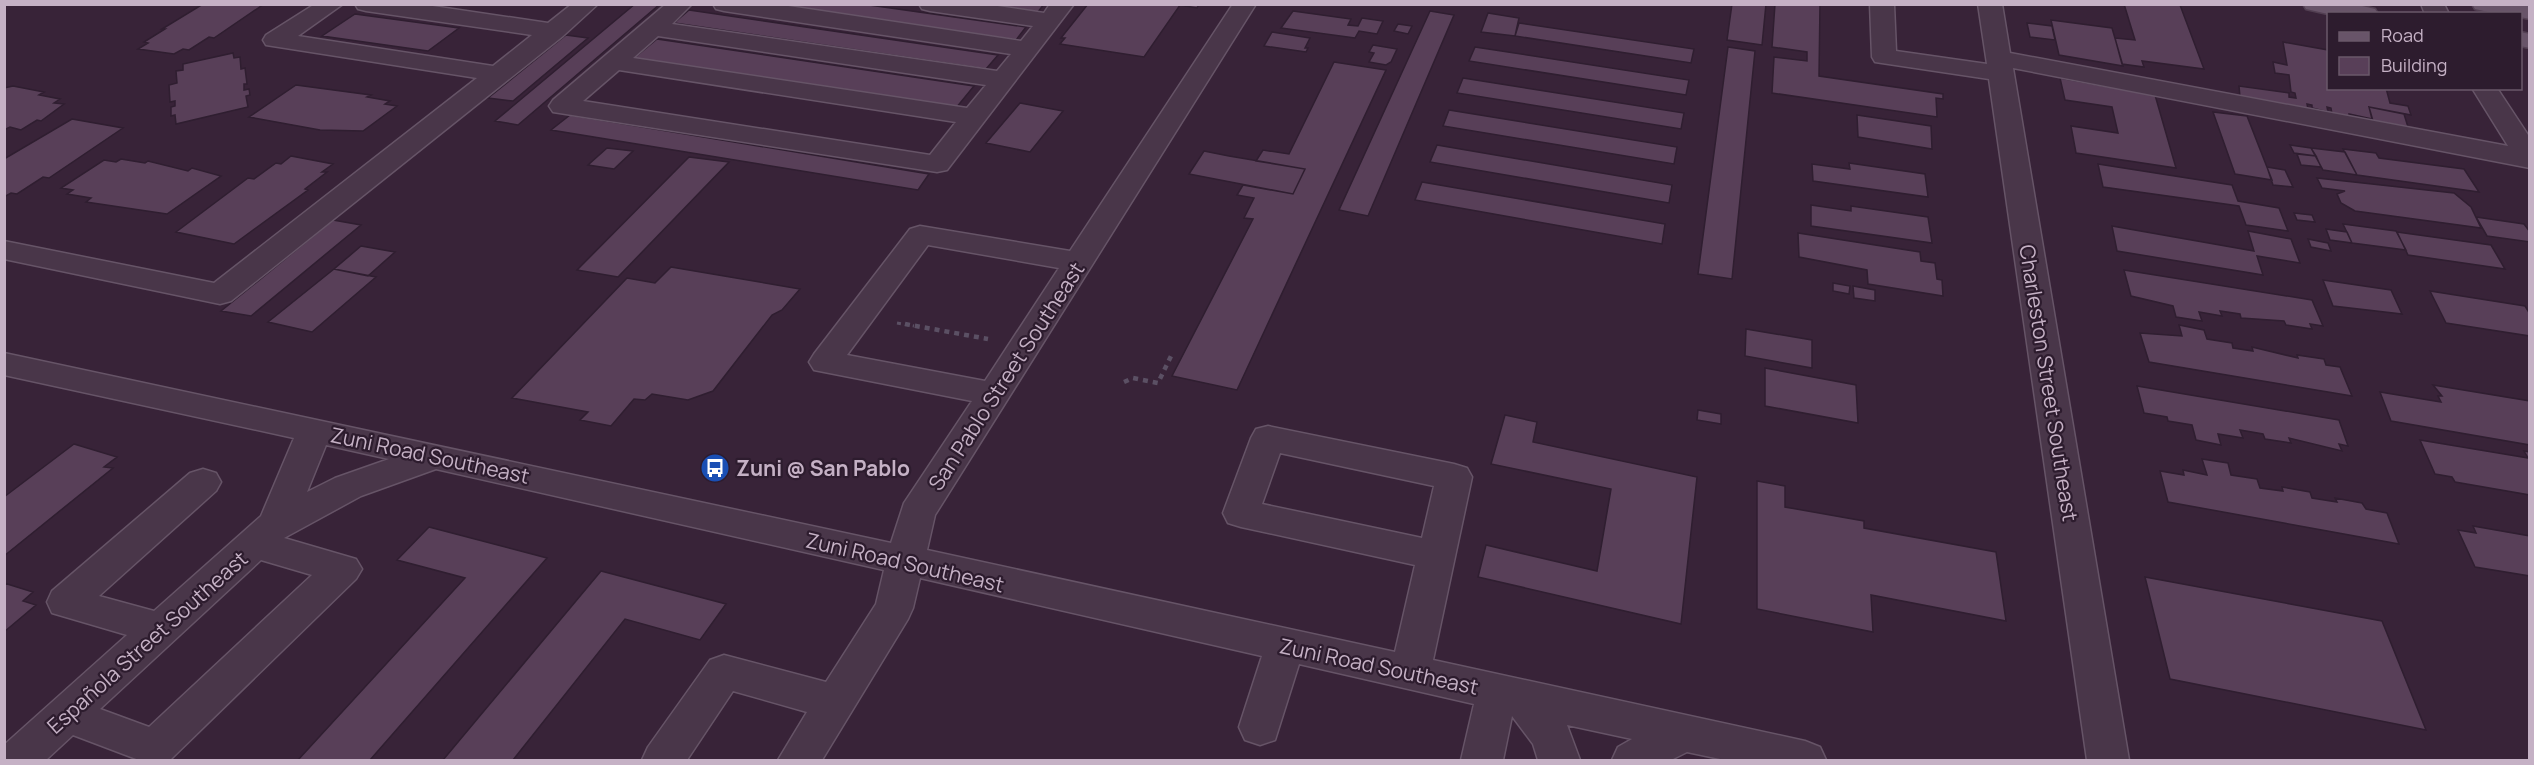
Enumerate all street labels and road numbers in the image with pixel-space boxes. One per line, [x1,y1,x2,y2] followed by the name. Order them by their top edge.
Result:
[2013,243,2085,523] street label: Charleston Street Southeast
[922,256,1090,496] street label: San Pablo Street Southeast
[328,420,532,490] street label: Zuni Road Southeast
[803,526,1007,598] street label: Zuni Road Southeast
[41,544,253,740] street label: Española Street Southeast
[1277,631,1481,701] street label: Zuni Road Southeast

